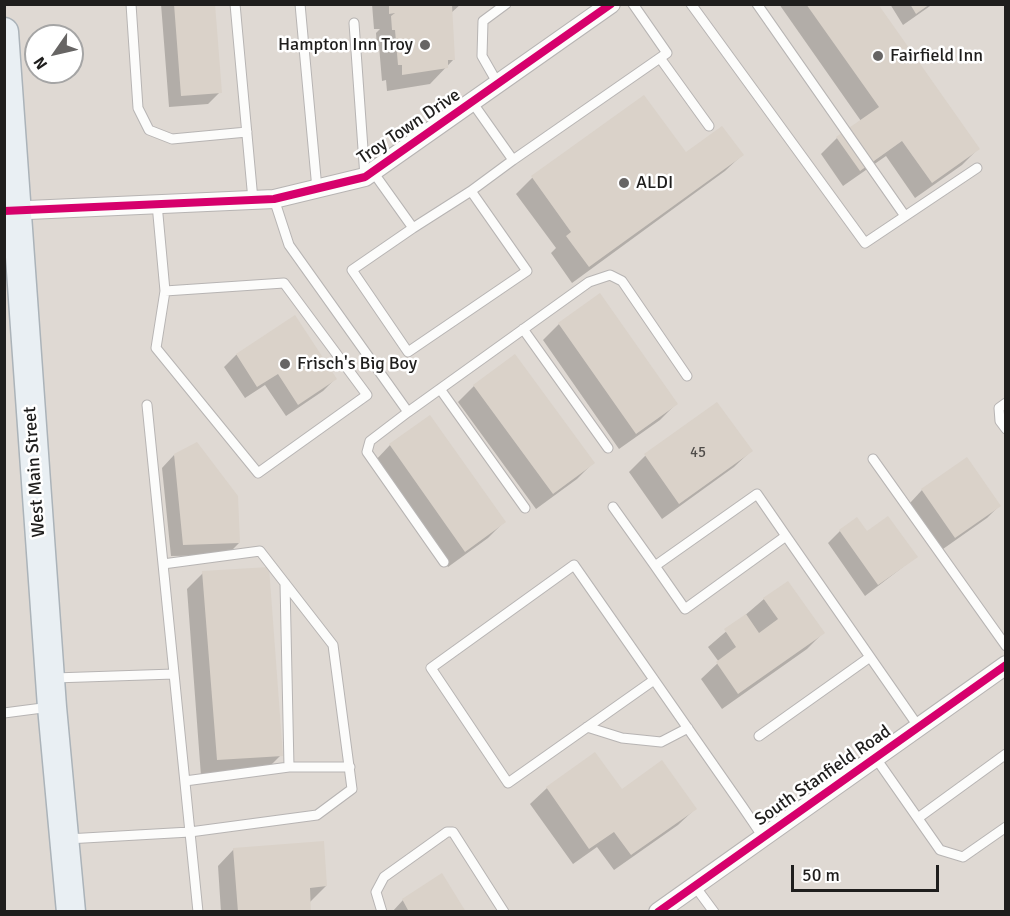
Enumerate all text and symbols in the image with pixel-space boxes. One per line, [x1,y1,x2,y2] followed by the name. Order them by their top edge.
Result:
[24,24,84,84] north arrow
[278,34,413,56] place label: Hampton Inn Troy
[418,38,432,52] marker: Hampton Inn Troy
[890,45,983,67] place label: Fairfield Inn
[871,49,885,63] marker: Fairfield Inn
[29,53,52,73] text: N
[354,85,464,169] street label: Troy Town Drive
[636,172,673,194] place label: ALDI
[617,176,631,190] marker: ALDI
[297,353,417,375] place label: Frisch's Big Boy
[278,357,292,371] marker: Frisch's Big Boy
[20,406,50,538] street label: West Main Street
[690,444,706,462] house number: 45
[751,721,895,831] street label: South Stanfield Road
[794,853,942,891] scale bar
[802,864,840,886] text: 50 m

